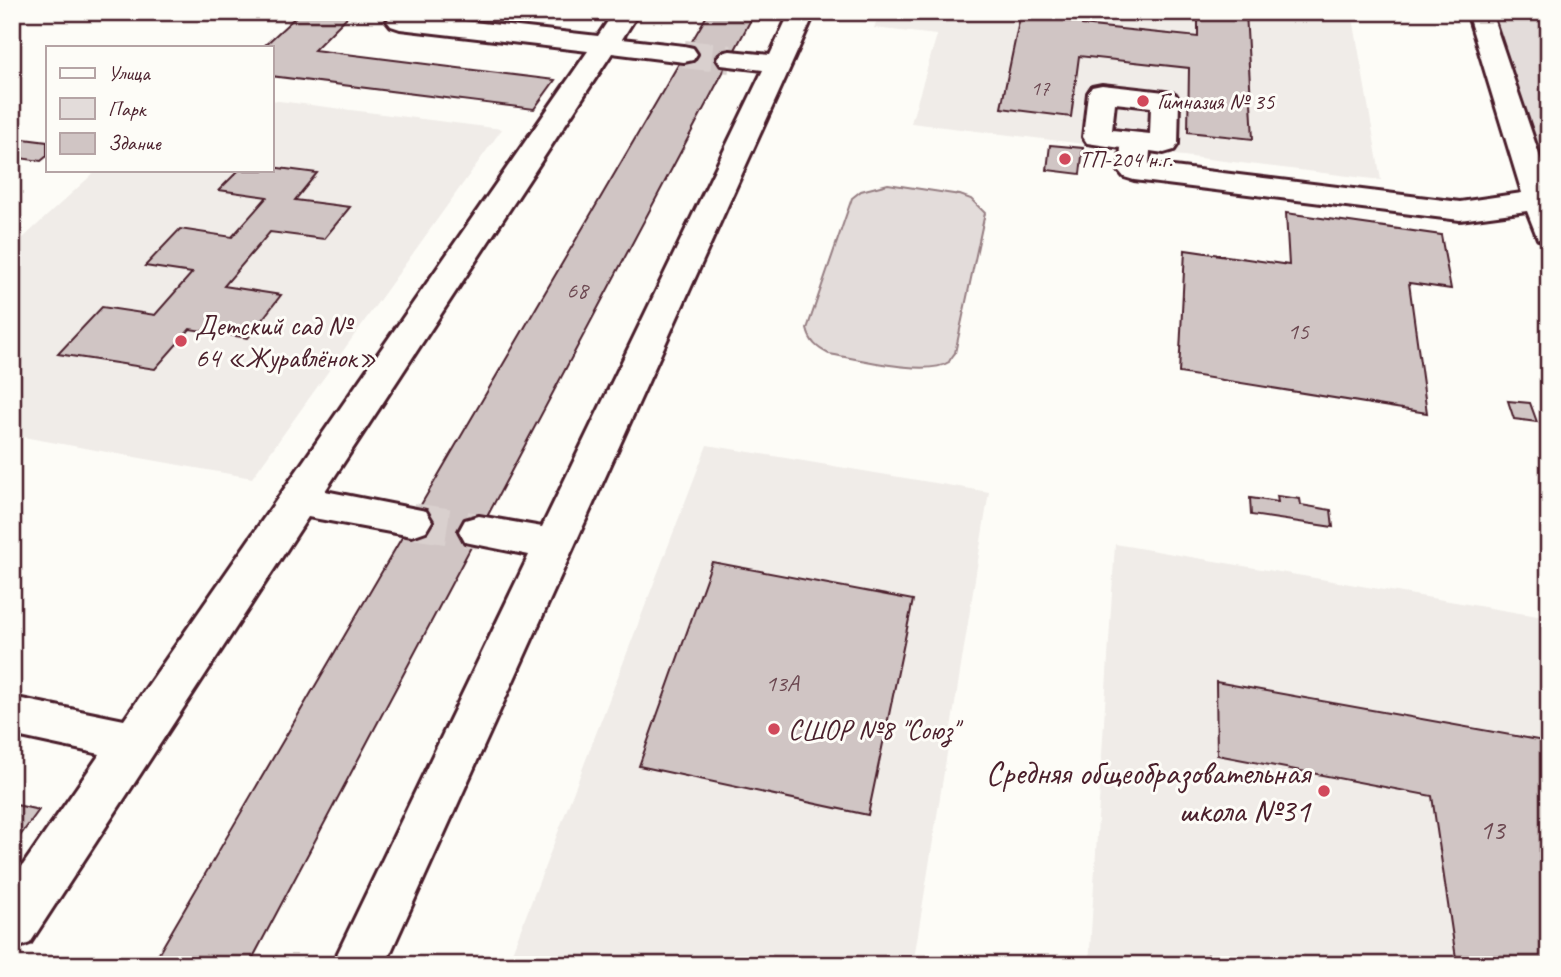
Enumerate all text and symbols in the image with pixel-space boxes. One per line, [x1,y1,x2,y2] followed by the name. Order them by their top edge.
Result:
[46,46,273,172] legend
[108,60,151,86] text: Улица
[1031,75,1051,101] house number: 17
[1157,87,1276,116] place label: Гимназия № 35
[1135,93,1151,109] marker: Гимназия № 35
[108,96,148,122] text: Парк
[108,130,162,156] text: Здание
[1079,145,1173,174] place label: ТП-204 н.г.
[1057,151,1073,167] marker: ТП-204 н.г.
[566,275,590,305] house number: 68
[195,308,376,375] place label: Детский сад № 64 «Журавлёнок»
[1287,316,1310,346] house number: 15
[173,333,189,349] marker: Детский сад № 64 «Журавлёнок»
[765,668,800,698] house number: 13А
[788,712,964,748] place label: СШОР №8 "Союз"
[766,721,782,737] marker: СШОР №8 "Союз"
[986,752,1313,832] place label: Средняя общеобразовательная школа №31
[1316,783,1332,799] marker: Средняя общеобразовательная школа №31
[1479,812,1507,847] house number: 13

